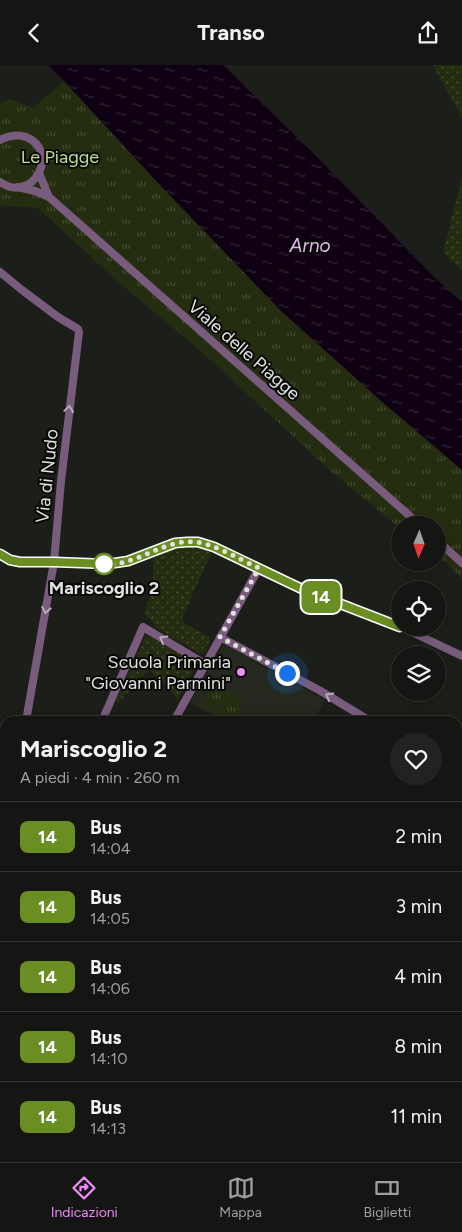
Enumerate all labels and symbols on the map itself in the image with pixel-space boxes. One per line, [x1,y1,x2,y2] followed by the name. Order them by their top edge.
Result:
[21,146,99,168] park label: Le Piagge
[288,234,331,257] water label: Arno
[183,295,305,405] street label: Viale delle Piagge
[64,405,74,413] one-way arrow
[31,428,63,524] street label: Via di Nudo
[391,516,446,571] north arrow
[93,553,115,575] marker: Mariscoglio 2
[49,577,159,599] place label: Mariscoglio 2
[298,581,344,613] line badge: 14
[41,606,51,614] one-way arrow
[160,636,169,646] one-way arrow
[85,651,231,694] place label: Scuola Primaria "Giovanni Parmini"
[275,661,300,686] your location
[235,666,247,678] marker: Scuola Primaria "Giovanni Parmini"
[325,692,334,702] one-way arrow

